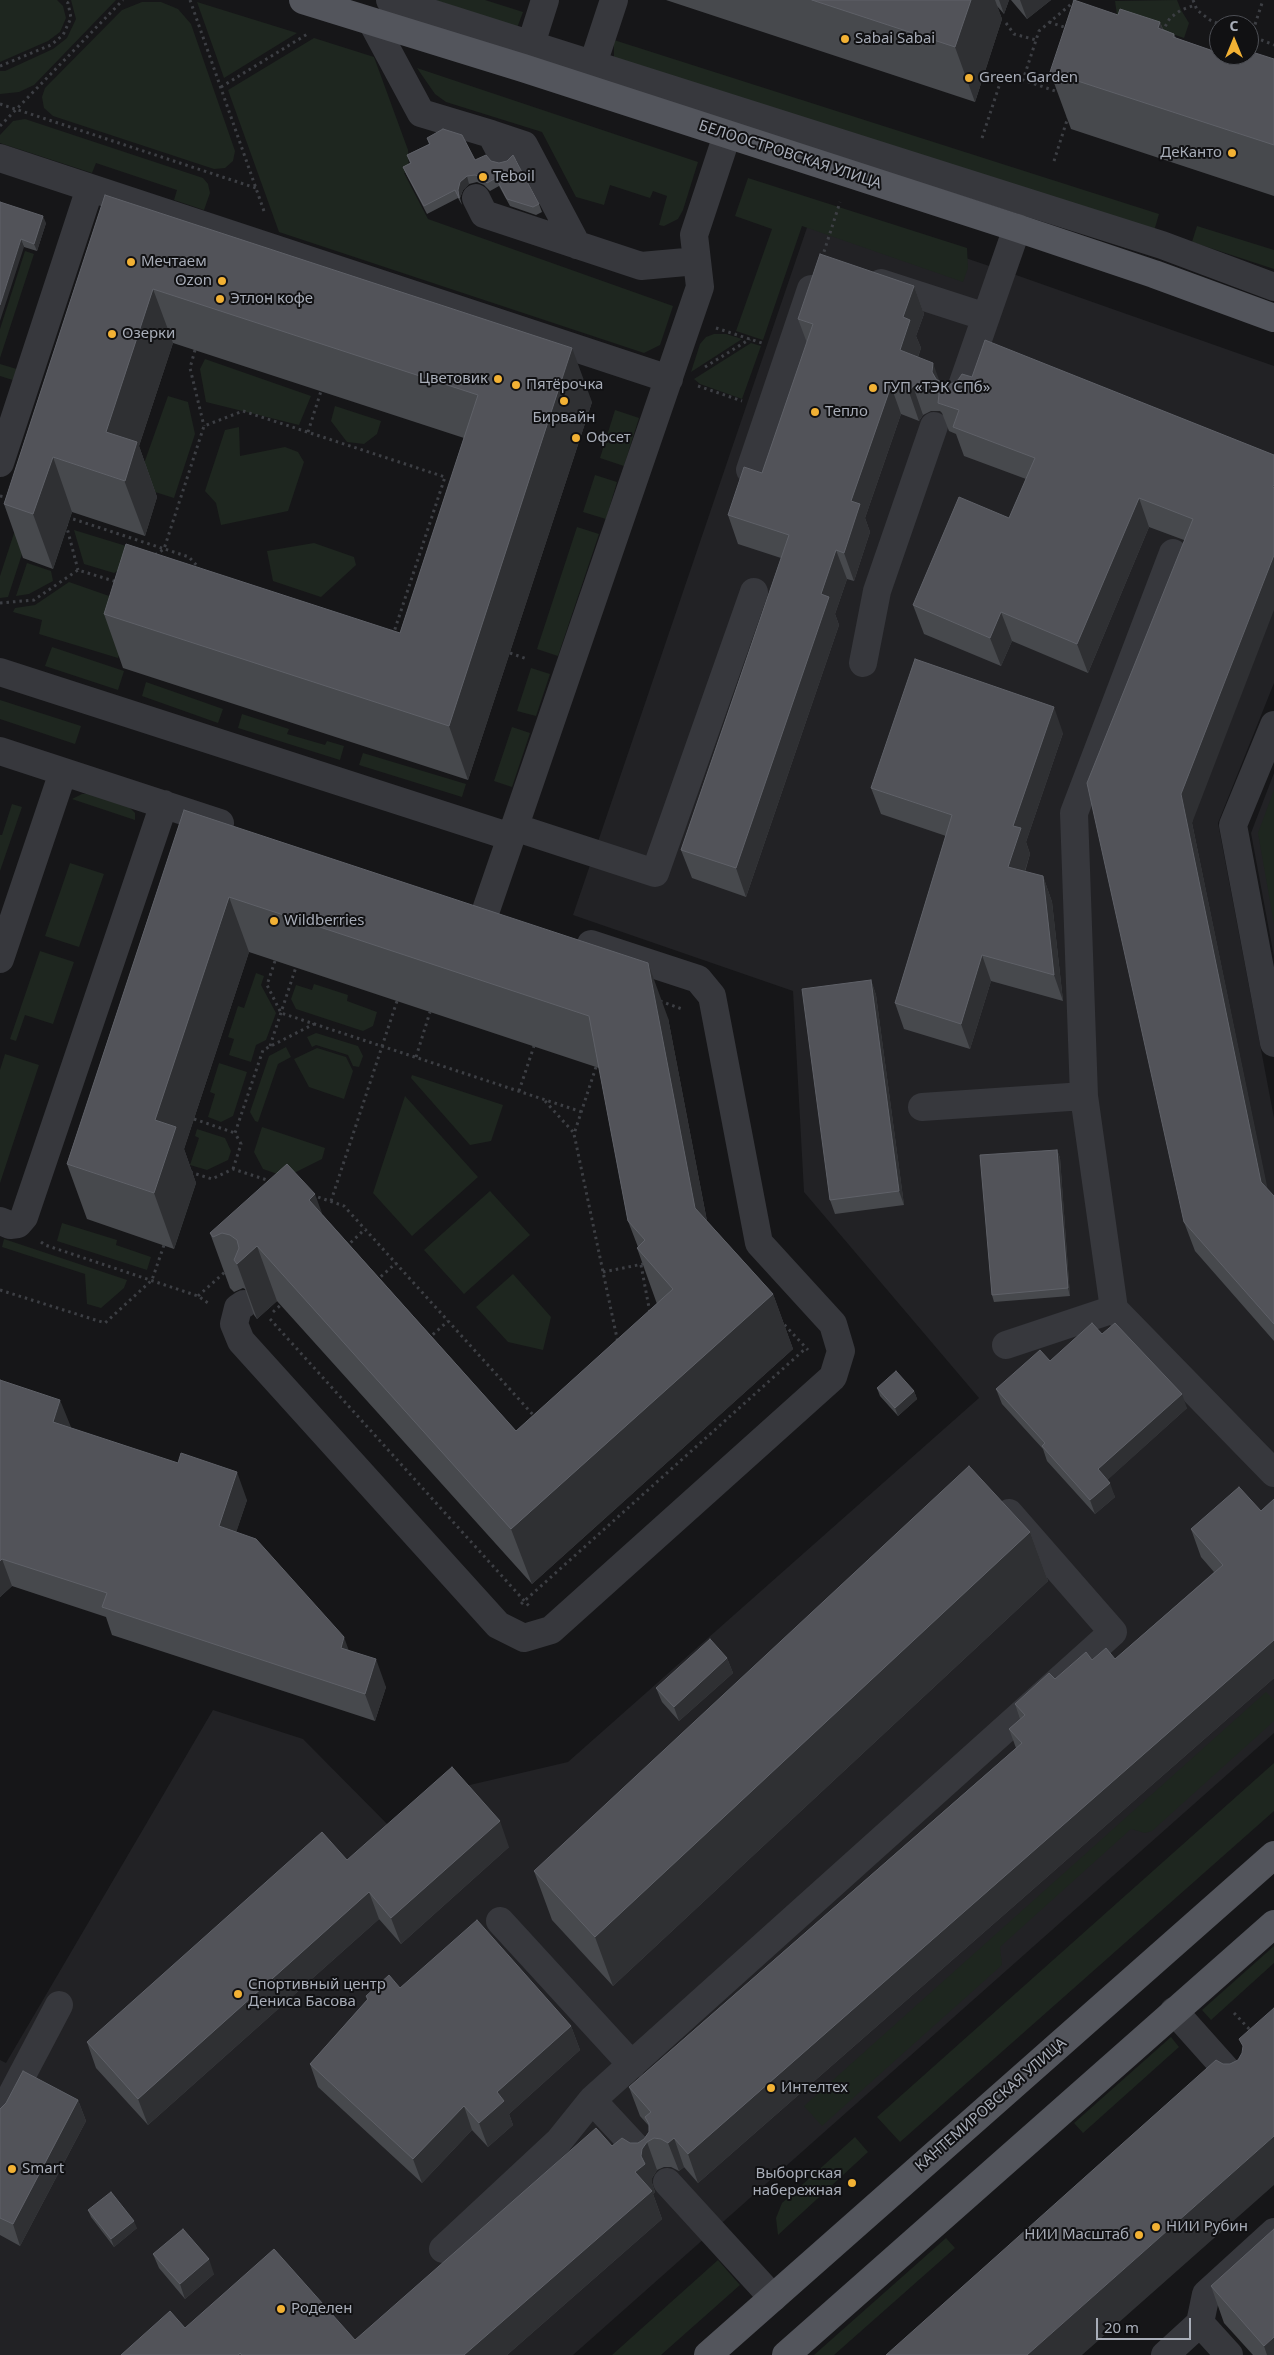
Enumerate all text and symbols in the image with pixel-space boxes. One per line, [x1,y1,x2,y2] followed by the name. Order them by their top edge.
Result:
[1209,15,1259,65] north arrow
[1229,16,1239,35] text: С
[855,30,935,48] place label: Sabai Sabai
[839,33,851,45] marker: Sabai Sabai
[979,69,1078,87] place label: Green Garden
[963,72,975,84] marker: Green Garden
[696,117,884,193] street label: БЕЛООСТРОВСКАЯ УЛИЦА
[1160,144,1222,162] place label: ДеКанто
[1226,147,1238,159] marker: ДеКанто
[493,168,535,186] place label: Teboil
[477,171,489,183] marker: Teboil
[141,253,207,271] place label: Мечтаем
[125,256,137,268] marker: Мечтаем
[175,272,212,290] place label: Ozon
[216,275,228,287] marker: Ozon
[230,290,313,308] place label: Этлон кофе
[214,293,226,305] marker: Этлон кофе
[122,325,175,343] place label: Озерки
[106,328,118,340] marker: Озерки
[419,370,488,388] place label: Цветовик
[492,373,504,385] marker: Цветовик
[526,376,603,394] place label: Пятёрочка
[510,379,522,391] marker: Пятёрочка
[883,379,990,397] place label: ГУП «ТЭК СПб»
[867,382,879,394] marker: ГУП «ТЭК СПб»
[558,395,570,407] marker: Бирвайн
[825,403,868,421] place label: Тепло
[809,406,821,418] marker: Тепло
[533,409,595,427] place label: Бирвайн
[586,429,631,447] place label: Офсет
[570,432,582,444] marker: Офсет
[284,912,365,930] place label: Wildberries
[268,915,280,927] marker: Wildberries
[248,1976,386,2011] place label: Спортивный центр Дениса Басова
[232,1988,244,2000] marker: Спортивный центр Дениса Басова
[912,2034,1070,2176] street label: КАНТЕМИРОВСКАЯ УЛИЦА
[781,2079,848,2097] place label: Интелтех
[765,2082,777,2094] marker: Интелтех
[22,2160,64,2178] place label: Smart
[6,2163,18,2175] marker: Smart
[753,2165,842,2200] place label: Выборгская набережная
[846,2177,858,2189] marker: Выборгская набережная
[1166,2218,1248,2236] place label: НИИ Рубин
[1150,2221,1162,2233] marker: НИИ Рубин
[1024,2226,1129,2244] place label: НИИ Масштаб
[1133,2229,1145,2241] marker: НИИ Масштаб
[291,2300,352,2318] place label: Роделен
[275,2303,287,2315] marker: Роделен
[1099,2308,1194,2340] scale bar
[1104,2317,1139,2337] text: 20 m

